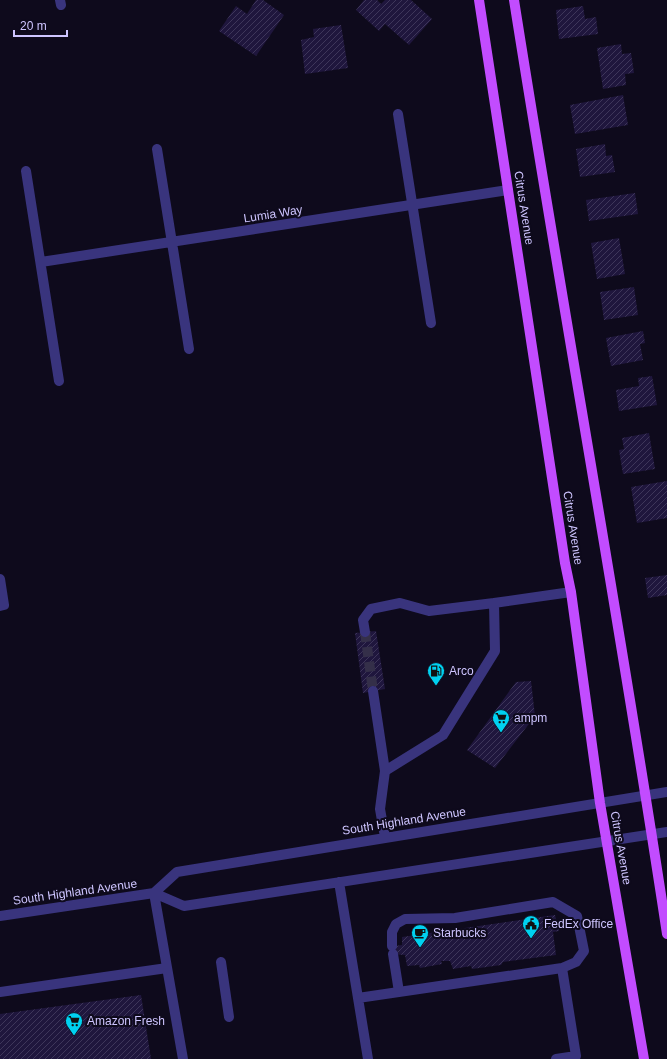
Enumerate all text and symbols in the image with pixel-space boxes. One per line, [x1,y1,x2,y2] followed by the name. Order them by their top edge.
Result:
[14,12,67,38] scale bar
[20,19,47,33] text: 20 m
[511,170,537,246] street label: Citrus Avenue
[242,202,304,226] street label: Lumia Way
[560,490,586,566] street label: Citrus Avenue
[426,661,446,686] fuel station icon: Arco
[449,664,474,678] place label: Arco
[491,708,511,733] supermarket icon: ampm
[514,711,547,725] place label: ampm
[341,804,467,838] street label: South Highland Avenue
[608,810,634,886] street label: Citrus Avenue
[12,876,138,908] street label: South Highland Avenue
[521,914,541,939] public building icon: FedEx Office
[544,917,613,931] place label: FedEx Office
[410,923,430,948] cafe icon: Starbucks
[433,926,486,940] place label: Starbucks
[64,1011,84,1036] supermarket icon: Amazon Fresh
[87,1014,165,1028] place label: Amazon Fresh

